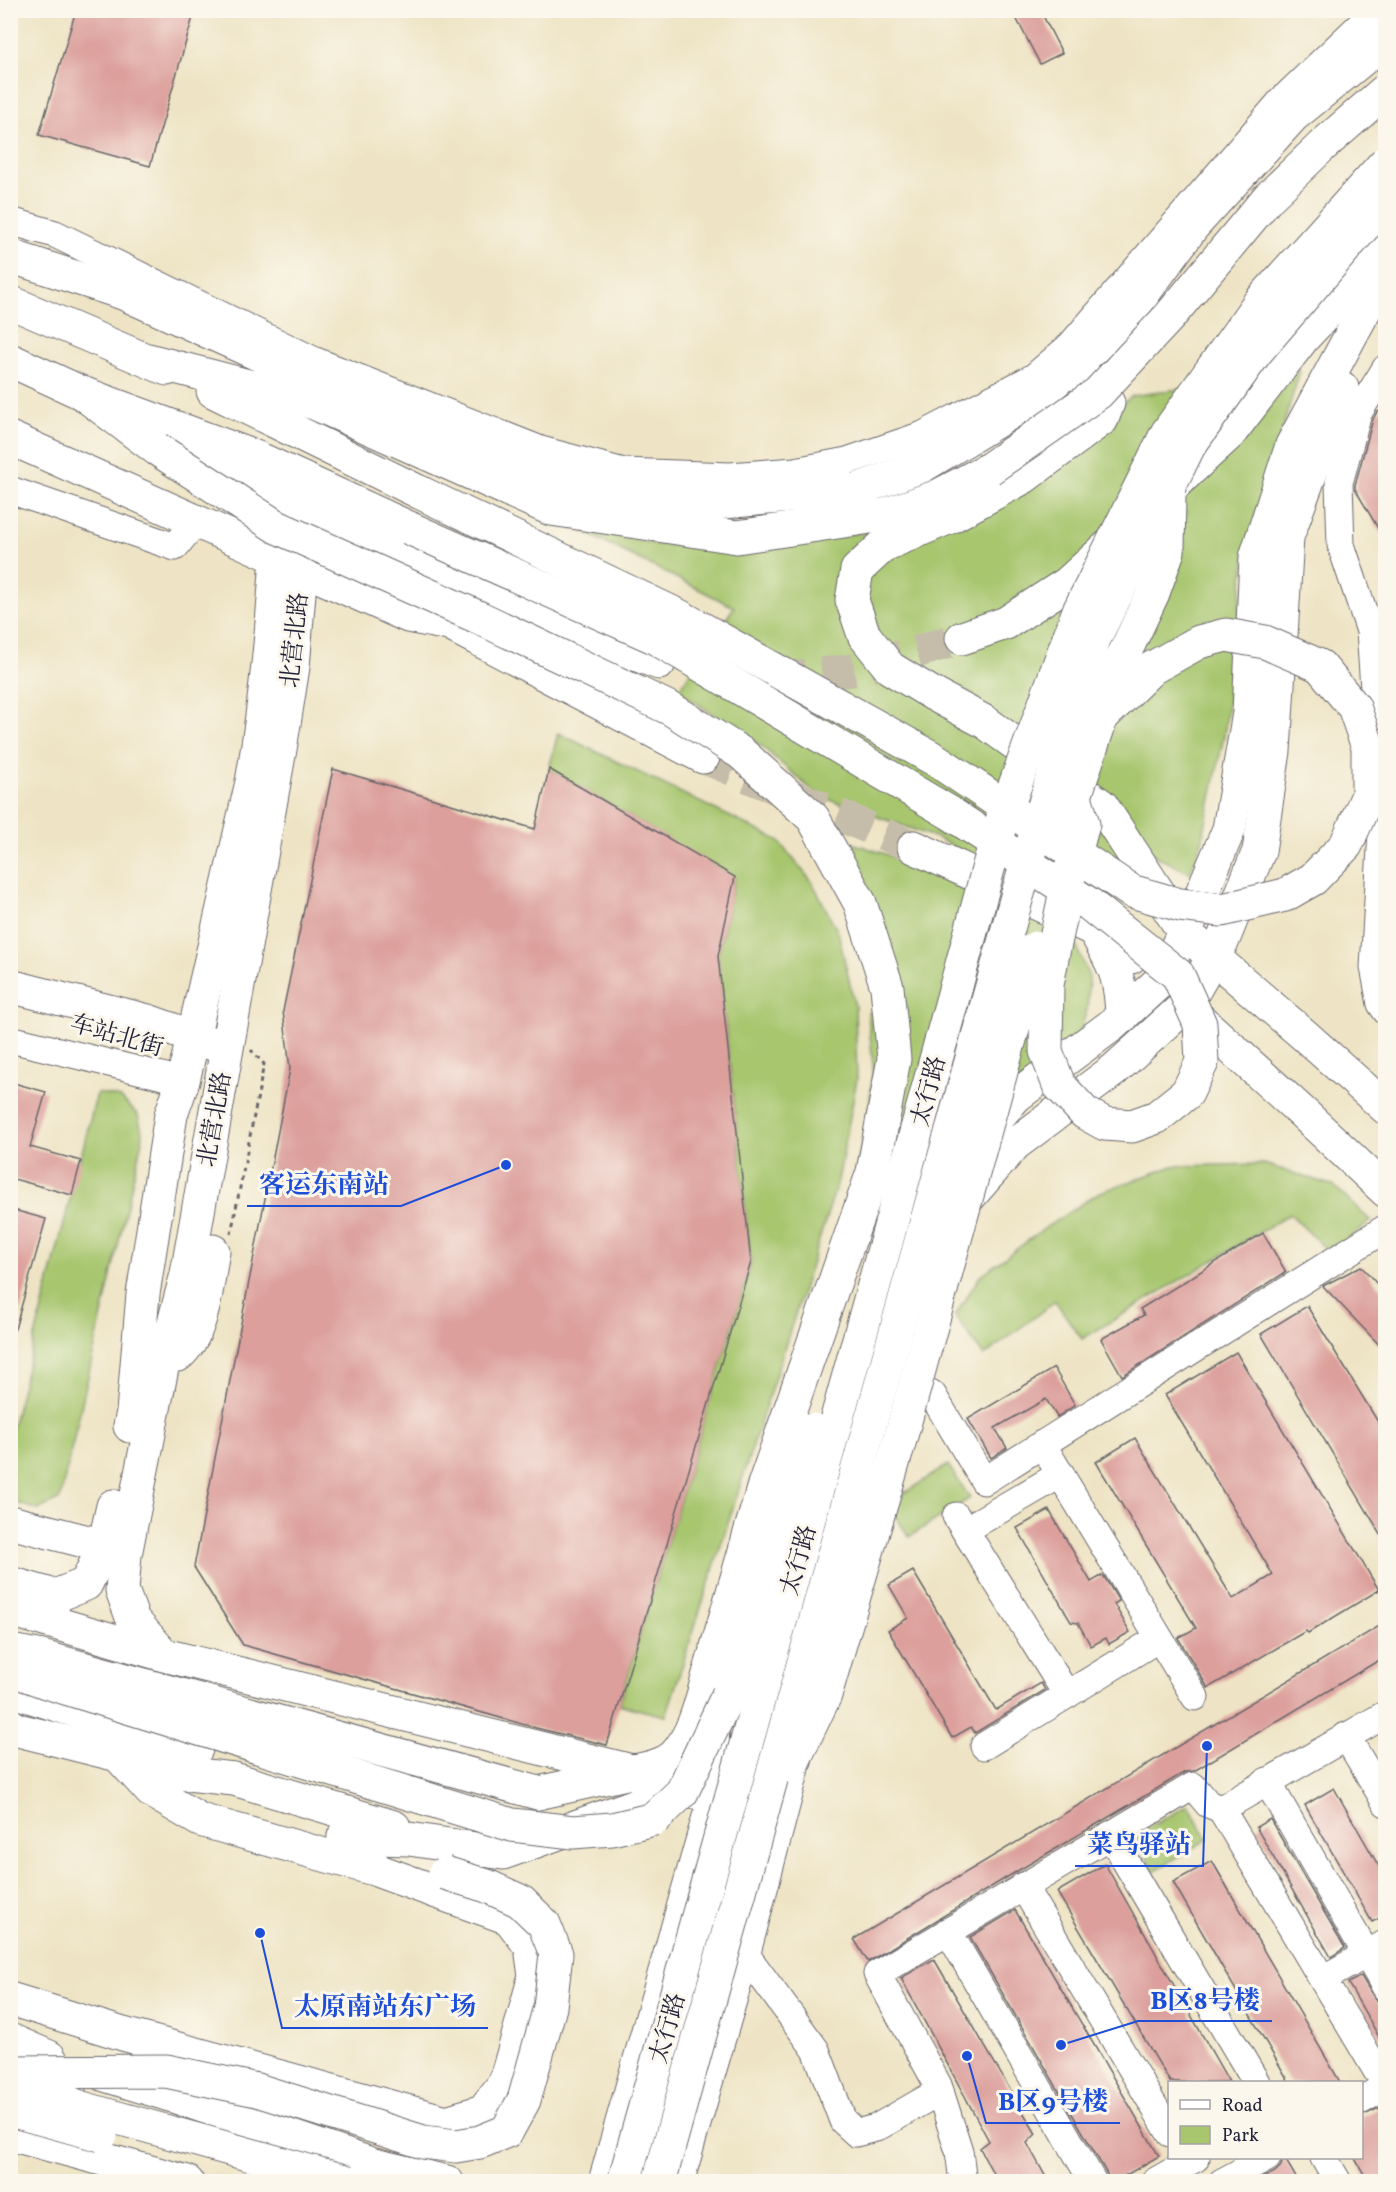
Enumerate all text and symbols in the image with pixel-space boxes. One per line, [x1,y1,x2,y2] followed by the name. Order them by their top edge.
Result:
[274,591,318,690] street label: 北营北路
[66,1007,167,1066] street label: 车站北街
[904,1052,956,1131] street label: 太行路
[191,1069,241,1170] street label: 北营北路
[247,1162,401,1206] callout: 客运东南站
[259,1168,389,1204] text: 客运东南站
[774,1521,826,1600] street label: 太行路
[1075,1822,1203,1866] callout: 菜鸟驿站
[1087,1828,1191,1864] text: 菜鸟驿站
[1138,1977,1272,2021] callout: B区8号楼
[282,1984,488,2028] callout: 太原南站东广场
[1150,1984,1260,2020] text: B区8号楼
[643,1989,695,2068] street label: 太行路
[294,1990,476,2026] text: 太原南站东广场
[986,2079,1120,2123] callout: B区9号楼
[1168,2081,1363,2159] legend
[998,2085,1108,2121] text: B区9号楼
[1222,2094,1263,2119] text: Road
[1222,2124,1259,2149] text: Park

